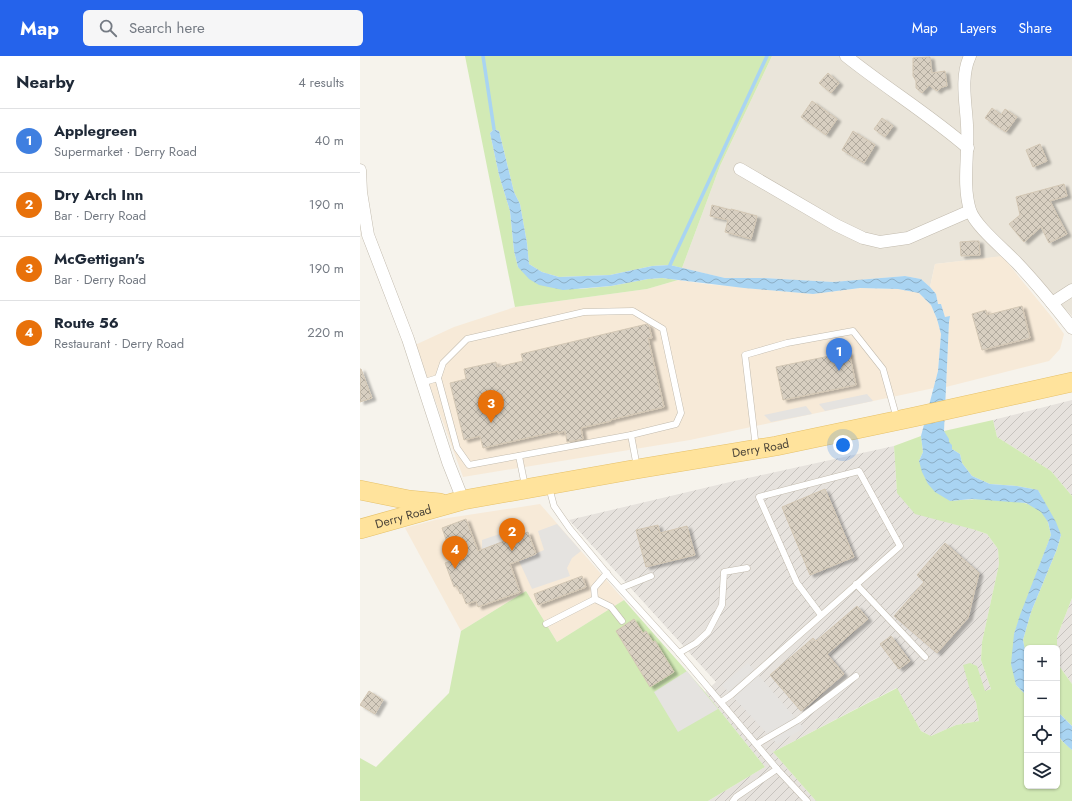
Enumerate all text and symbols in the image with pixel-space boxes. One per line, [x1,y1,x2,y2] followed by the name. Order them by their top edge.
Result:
[83,10,363,46] search box
[20,15,59,42] text: Map
[97,17,119,39] icon: search
[129,17,205,39] text: Search here
[912,18,938,38] text: Map
[960,18,996,38] text: Layers
[1018,18,1052,38] text: Share
[16,70,74,94] text: Nearby
[298,73,344,92] text: 4 results
[54,120,137,142] text: Applegreen
[26,131,32,150] text: 1
[315,131,344,150] text: 40 m
[54,142,197,161] text: Supermarket · Derry Road
[54,184,143,206] text: Dry Arch Inn
[25,195,33,214] text: 2
[309,195,344,214] text: 190 m
[54,206,146,225] text: Bar · Derry Road
[54,248,145,270] text: McGettigan's
[25,259,33,278] text: 3
[309,259,344,278] text: 190 m
[54,270,146,289] text: Bar · Derry Road
[54,312,119,334] text: Route 56
[24,323,34,342] text: 4
[307,323,344,342] text: 220 m
[54,334,184,353] text: Restaurant · Derry Road
[826,338,852,371] pin: 1
[478,390,504,423] pin: 3
[731,434,791,462] street label: Derry Road
[833,435,853,455] your location
[373,500,434,533] street label: Derry Road
[499,518,525,551] pin: 2
[442,536,468,569] pin: 4
[1024,645,1060,789] map controls
[1024,645,1060,681] button: +
[1024,681,1060,717] button: −
[1024,717,1060,753] button: locate
[1024,753,1060,789] button: layers

